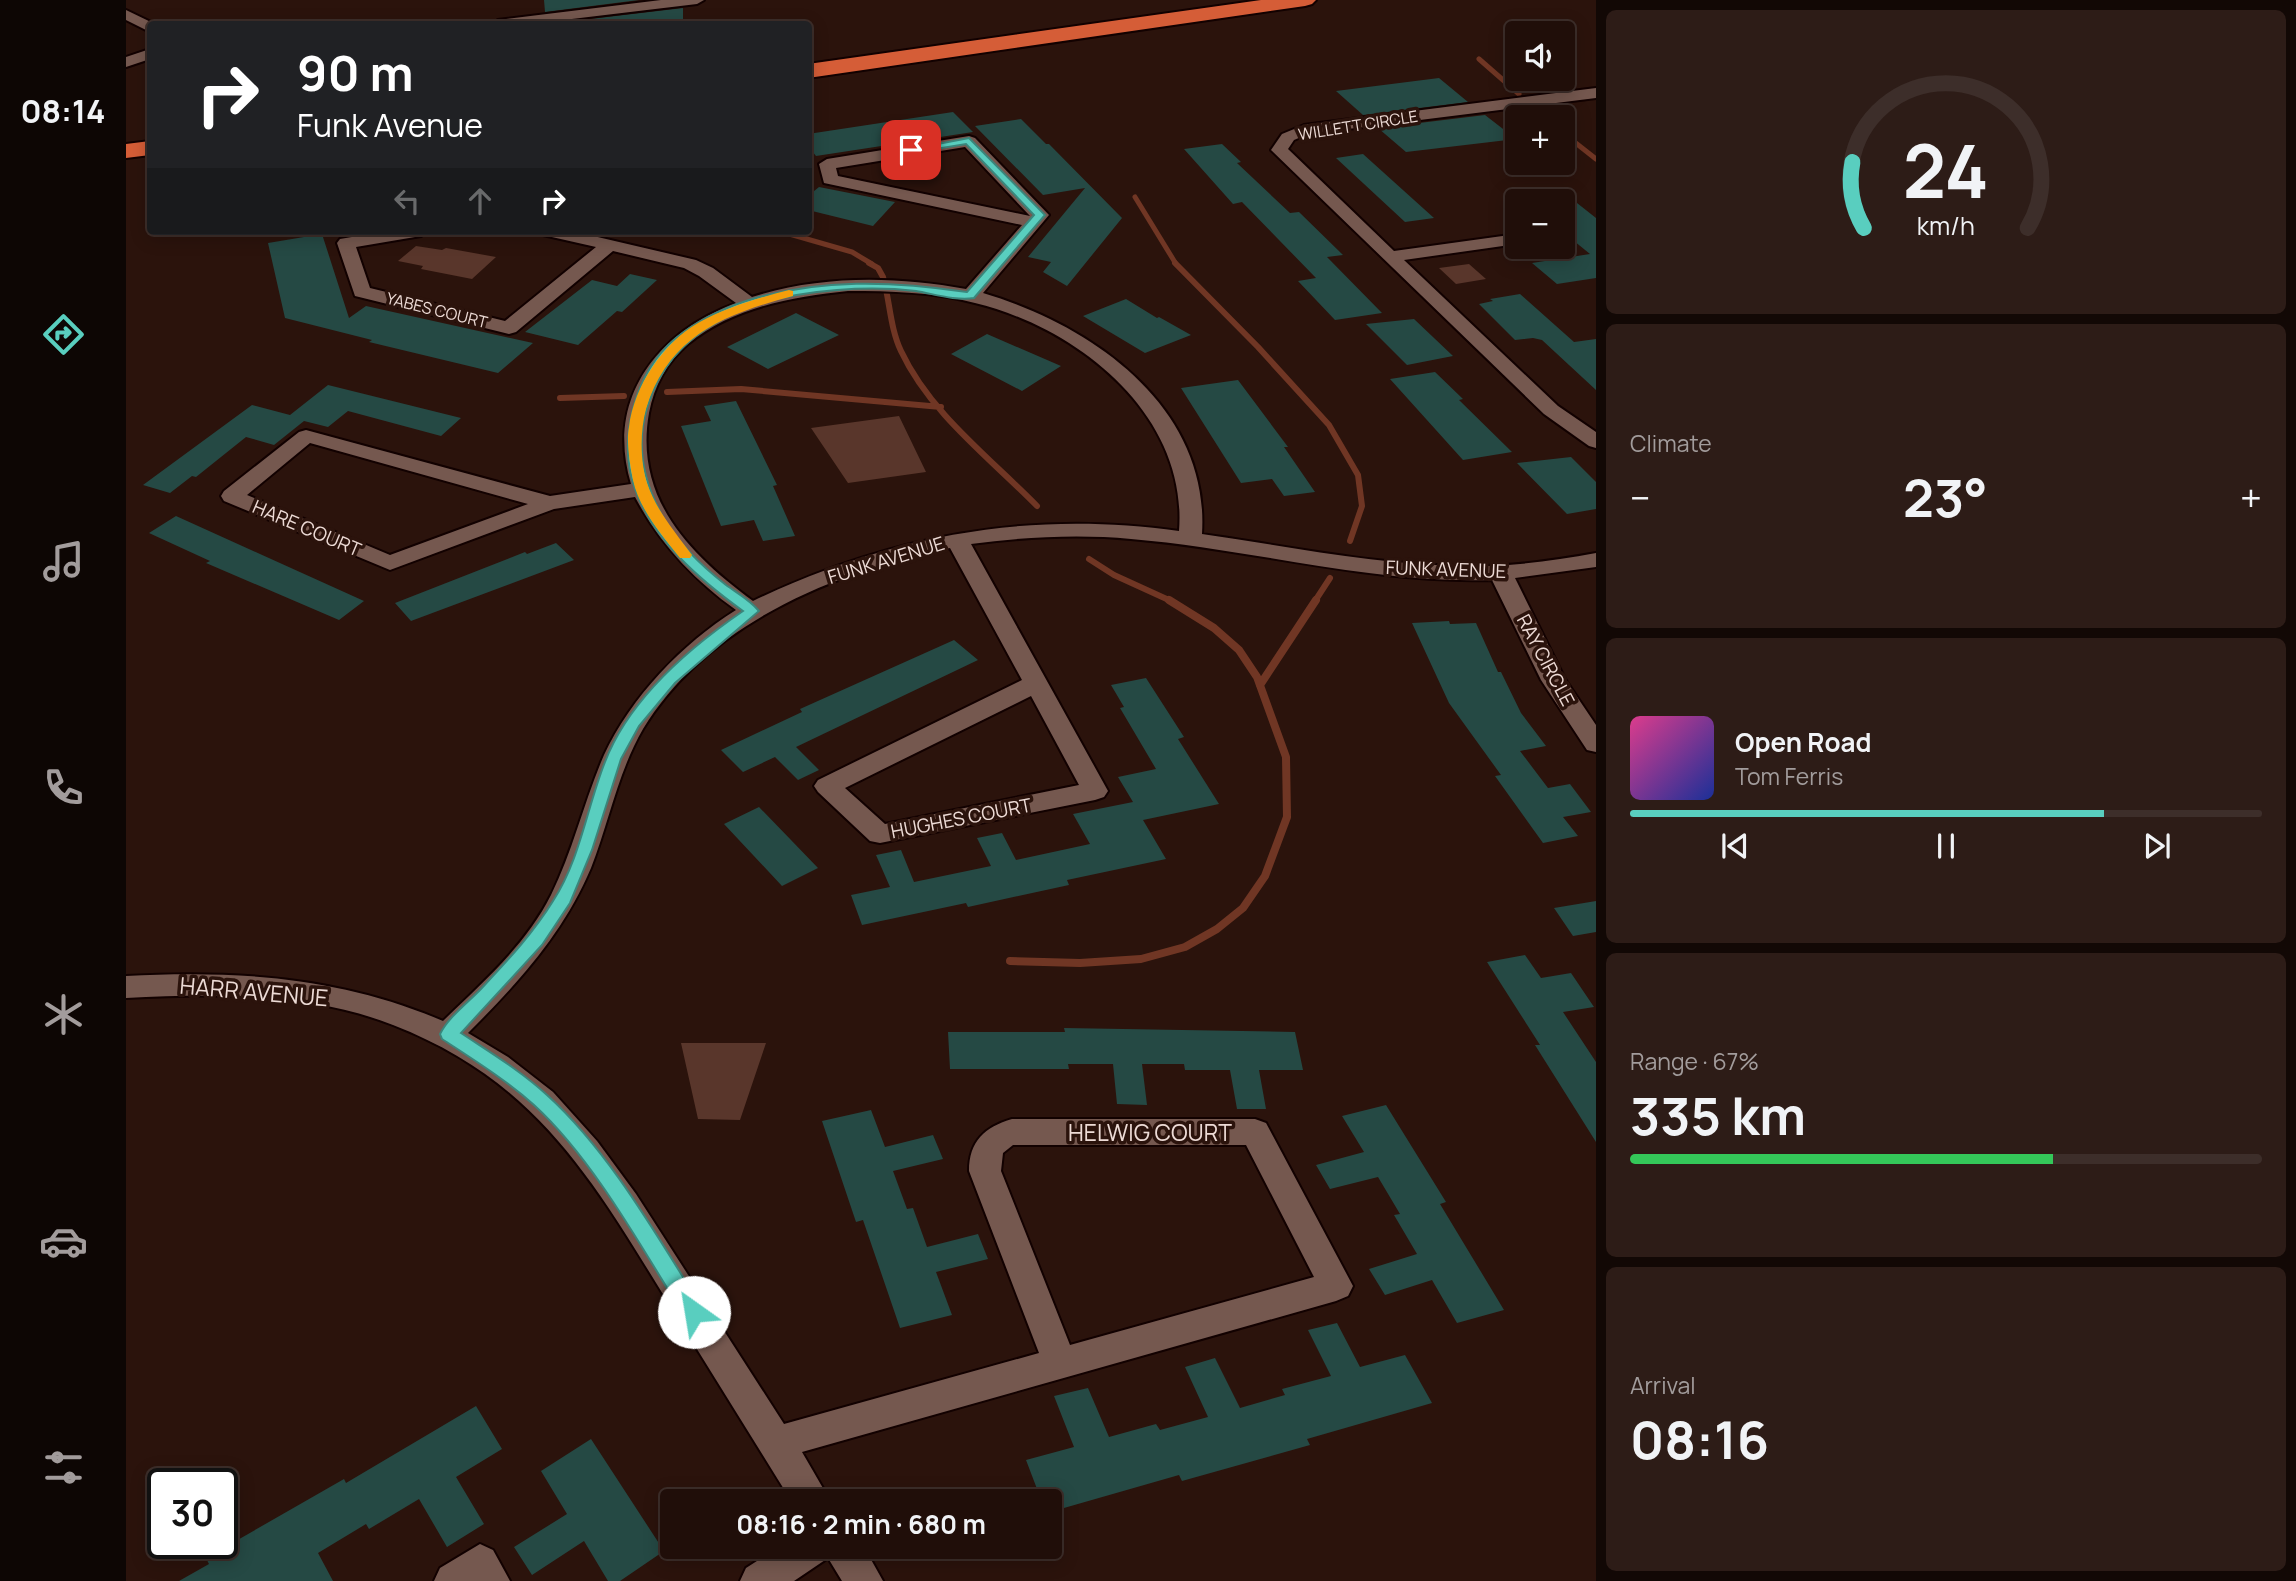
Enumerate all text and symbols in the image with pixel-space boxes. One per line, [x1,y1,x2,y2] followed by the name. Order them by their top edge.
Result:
[1505,21,1575,259] map controls
[1505,21,1575,91] button: sound
[297,39,414,106] text: 90 m
[182,49,273,140] icon: right
[20,89,106,133] text: 08:14
[297,103,483,147] text: Funk Avenue
[1297,105,1419,145] street label: WILLETT CIRCLE
[1505,105,1575,175] button: +
[881,120,941,180] pin
[1903,120,1989,220] text: 24
[892,131,930,169] icon: arrive
[388,182,426,220] icon: left
[461,182,499,220] icon: ahead
[534,182,572,220] icon: right
[1505,189,1575,259] button: −
[1917,208,1975,243] text: km/h
[384,287,490,333] street label: YABES COURT
[39,310,88,359] icon: directions
[1630,427,1712,459] text: Climate
[1903,462,1988,533] text: 23°
[1630,471,1651,523] text: −
[2240,471,2262,523] text: +
[249,493,366,563] street label: HARE COURT
[824,530,948,590] street label: FUNK AVENUE
[39,537,88,586] icon: music
[1385,554,1507,584] street label: FUNK AVENUE
[1511,610,1581,710] street label: RAY CIRCLE
[1735,724,1871,760] text: Open Road
[1735,760,1843,792] text: Tom Ferris
[39,763,88,812] icon: phone
[889,792,1034,844] street label: HUGHES COURT
[1716,827,1754,865] icon: previous
[1927,827,1965,865] icon: pause
[2138,827,2176,865] icon: next
[178,969,330,1013] street label: HARR AVENUE
[39,990,88,1039] icon: climate
[1630,1045,1759,1077] text: Range · 67%
[1630,1080,1806,1151] text: 335 km
[1068,1116,1232,1148] street label: HELWIG COURT
[39,1217,88,1266] icon: car
[657,1275,731,1349] position arrow
[1630,1369,1696,1401] text: Arrival
[1630,1404,1769,1475] text: 08:16
[39,1443,88,1492] icon: filters
[147,1468,238,1559] speed limit sign: 30
[736,1506,986,1542] text: 08:16 · 2 min · 680 m

